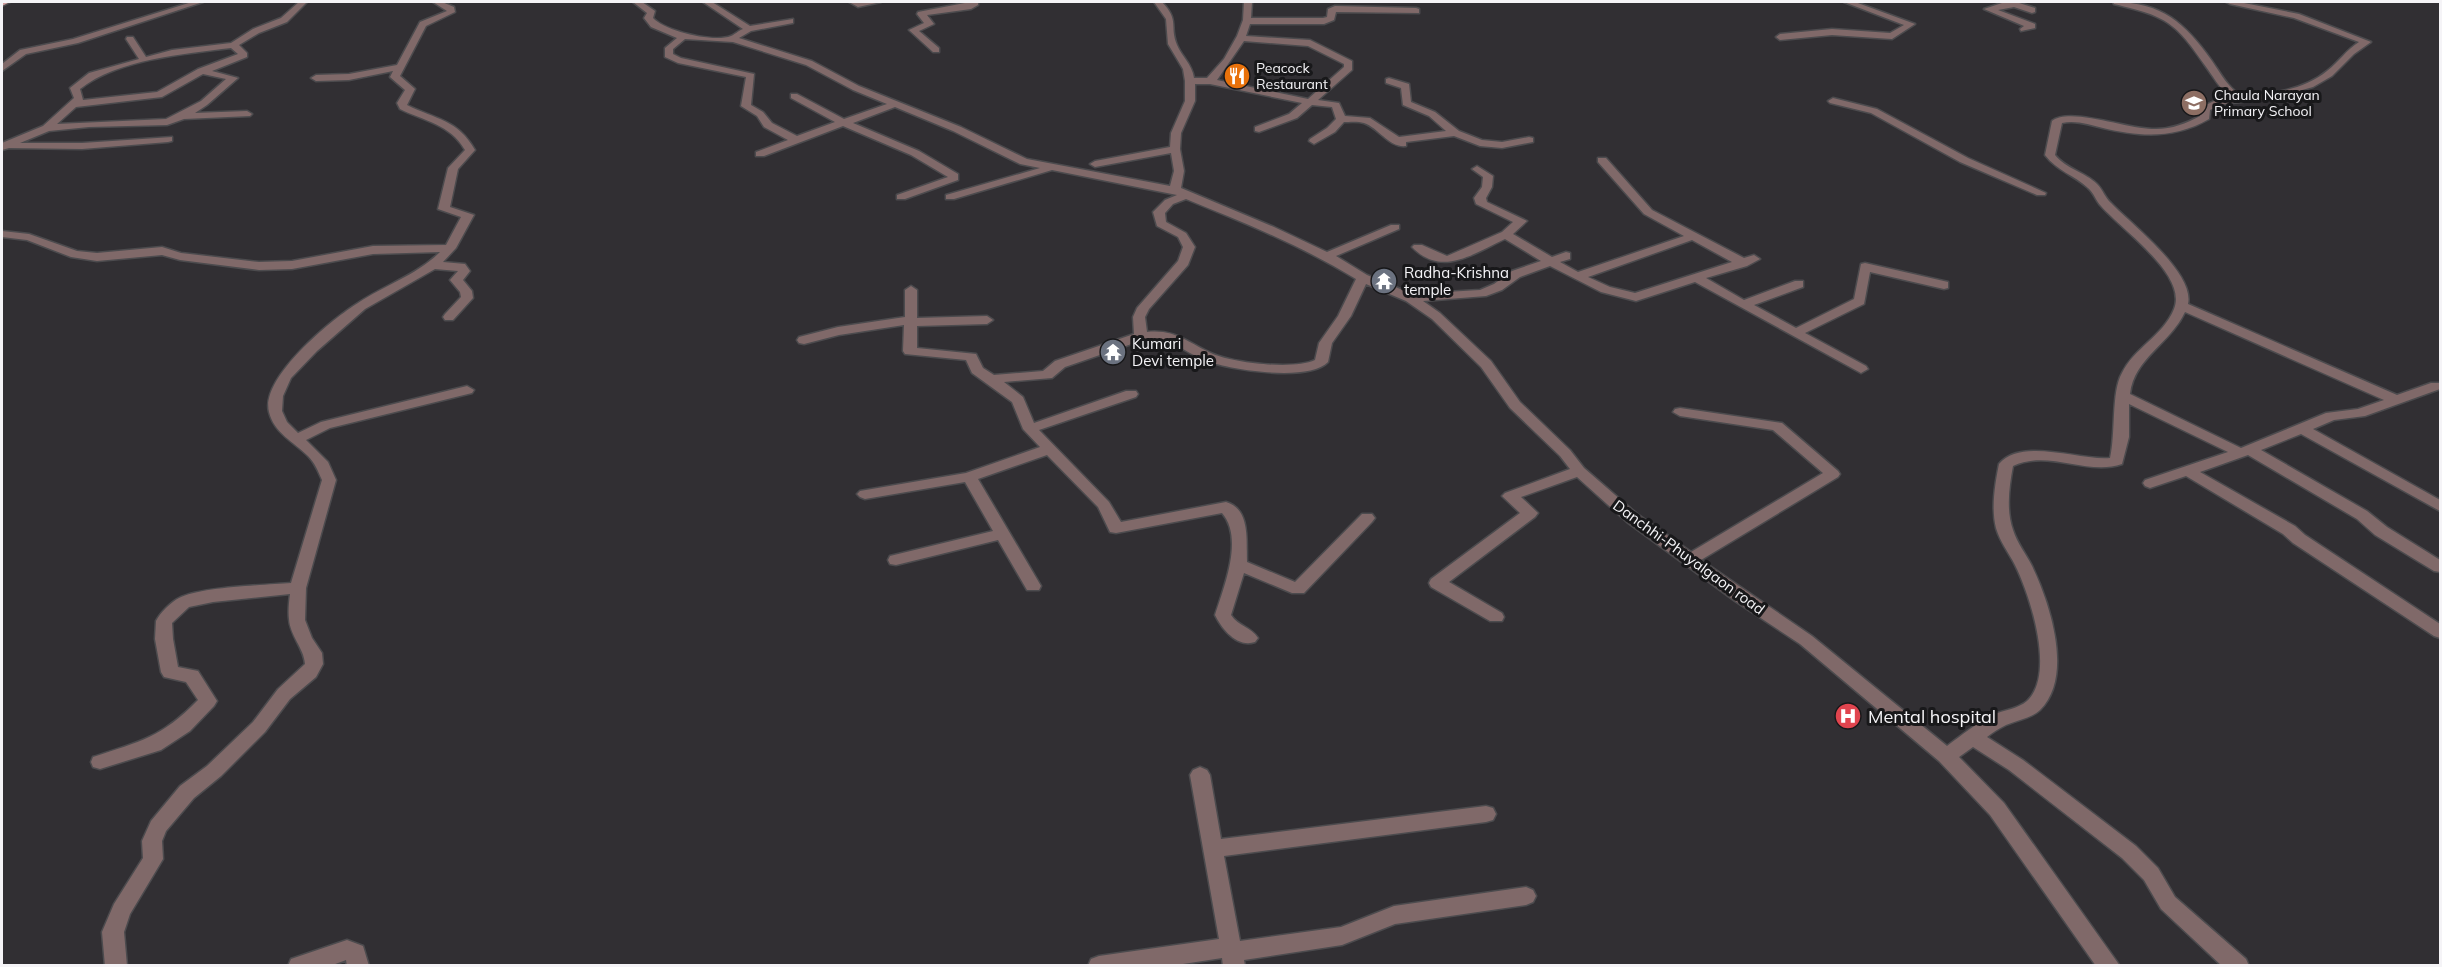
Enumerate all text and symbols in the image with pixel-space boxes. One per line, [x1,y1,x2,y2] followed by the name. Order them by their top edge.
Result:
[1256,59,1328,93] place label: Peacock Restaurant
[1222,61,1252,91] restaurant icon: Peacock Restaurant
[2214,86,2320,120] place label: Chaula Narayan Primary School
[2179,88,2209,118] school or university icon: Chaula Narayan Primary School
[1404,263,1509,299] place label: Radha-Krishna temple
[1369,266,1399,296] temple icon: Radha-Krishna temple
[1132,334,1214,370] place label: Kumari Devi temple
[1098,337,1128,367] temple icon: Kumari Devi temple
[1609,496,1769,618] street label: Danchhi-Phuyalgaon road
[1833,701,1863,731] hospital icon: Mental hospital
[1868,705,1996,728] place label: Mental hospital

